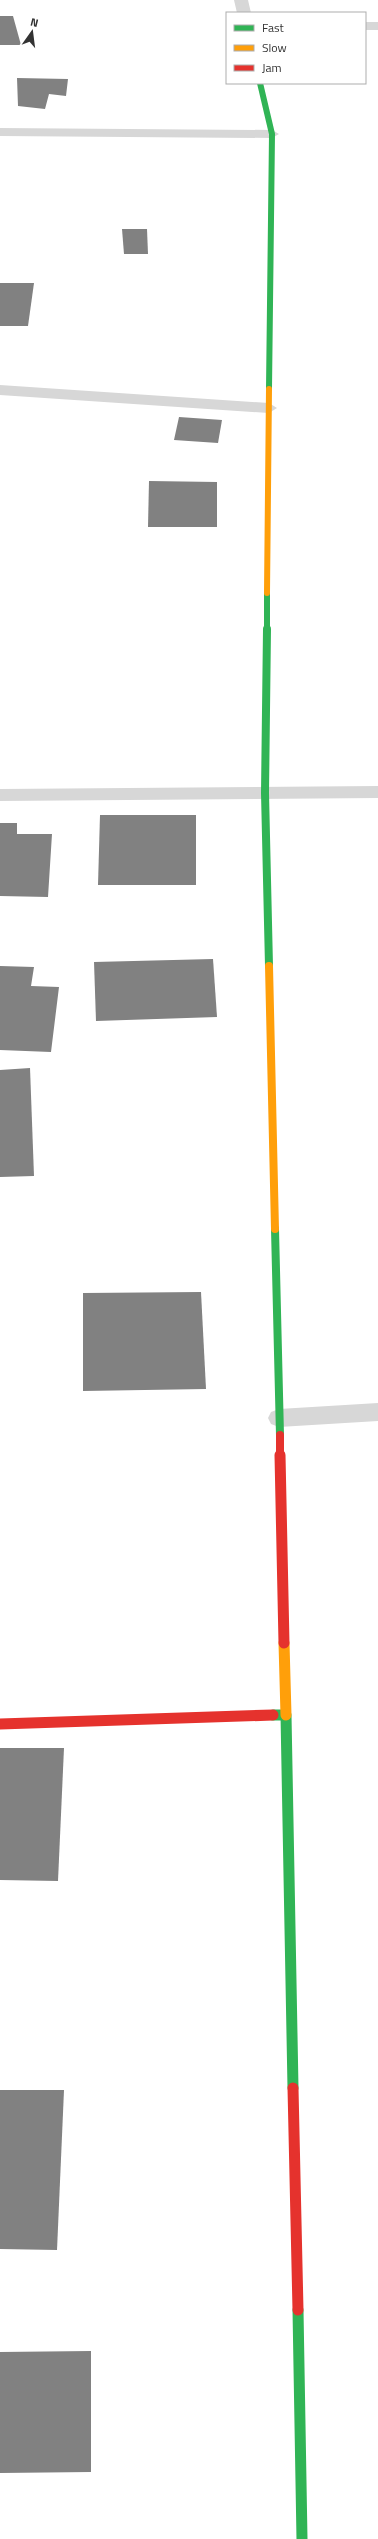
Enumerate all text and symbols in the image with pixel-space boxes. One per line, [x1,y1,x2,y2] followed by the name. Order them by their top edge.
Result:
[12,12,52,52] north arrow
[226,12,366,84] legend
[29,14,40,31] text: N
[262,18,285,37] text: Fast
[262,38,287,57] text: Slow
[262,58,282,77] text: Jam

